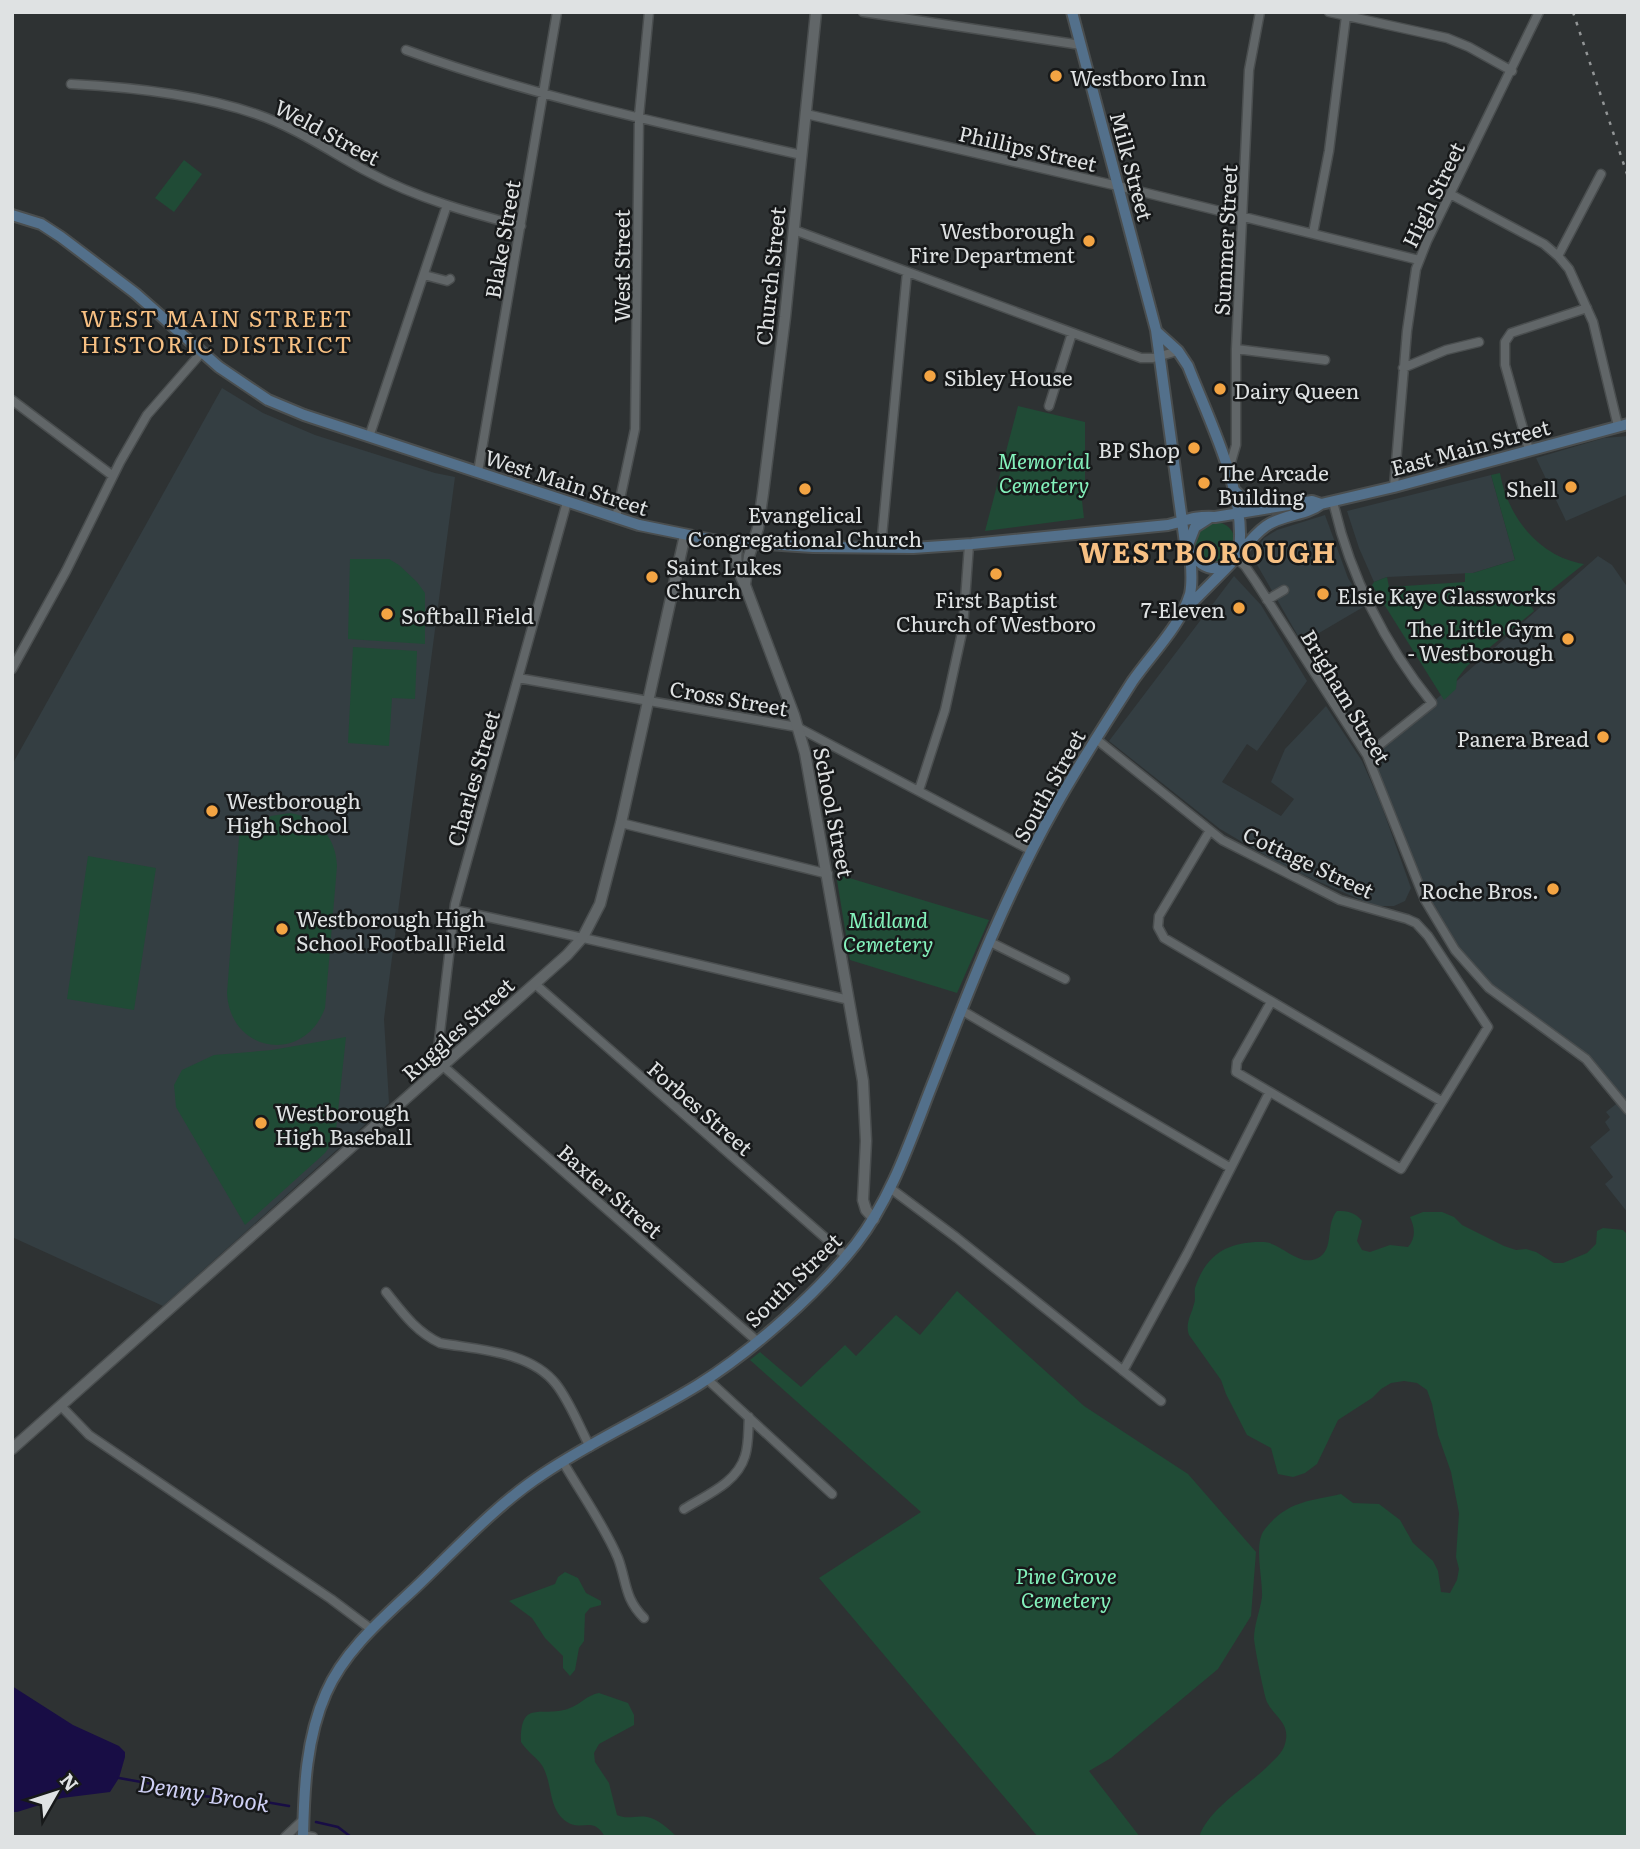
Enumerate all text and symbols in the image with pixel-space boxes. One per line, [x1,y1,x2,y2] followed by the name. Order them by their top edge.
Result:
[1070,61,1207,92] place label: Westboro Inn
[1048,68,1064,84] marker: Westboro Inn
[270,90,387,172] street label: Weld Street
[1104,108,1163,225] street label: Milk Street
[956,116,1101,178] street label: Phillips Street
[1393,135,1471,252] street label: High Street
[1205,163,1243,316] street label: Summer Street
[475,177,527,301] street label: Blake Street
[746,205,792,347] street label: Church Street
[605,209,636,323] street label: West Street
[909,214,1076,269] place label: Westborough Fire Department
[1081,233,1097,249] marker: Westborough Fire Department
[81,300,353,360] district label: WEST MAIN STREET HISTORIC DISTRICT
[944,361,1073,392] place label: Sibley House
[922,368,938,384] marker: Sibley House
[1234,374,1359,405] place label: Dairy Queen
[1212,381,1228,397] marker: Dairy Queen
[1387,410,1554,482] street label: East Main Street
[1098,433,1180,464] place label: BP Shop
[481,440,653,522] street label: West Main Street
[1186,440,1202,456] marker: BP Shop
[998,444,1090,499] park label: Memorial Cemetery
[1218,456,1329,511] place label: The Arcade Building
[1506,472,1557,503] place label: Shell
[1196,475,1212,491] marker: The Arcade Building
[1563,479,1579,495] marker: Shell
[797,481,813,497] marker: Evangelical Congregational Church
[688,498,922,553] place label: Evangelical Congregational Church
[1079,530,1337,572] district label: WESTBOROUGH
[666,550,782,605] place label: Saint Lukes Church
[988,566,1004,582] marker: First Baptist Church of Westboro
[644,569,660,585] marker: Saint Lukes Church
[1337,579,1556,610] place label: Elsie Kaye Glassworks
[896,583,1096,638] place label: First Baptist Church of Westboro
[1315,586,1331,602] marker: Elsie Kaye Glassworks
[1141,593,1225,624] place label: 7-Eleven
[401,599,534,630] place label: Softball Field
[1231,600,1247,616] marker: 7-Eleven
[379,606,395,622] marker: Softball Field
[1407,612,1554,667] place label: The Little Gym - Westborough
[1295,623,1400,770] street label: Brigham Street
[1560,631,1576,647] marker: The Little Gym - Westborough
[667,671,791,723] street label: Cross Street
[438,706,506,850] street label: Charles Street
[1457,722,1589,753] place label: Panera Bread
[1004,723,1092,847] street label: South Street
[1595,729,1611,745] marker: Panera Bread
[807,744,863,880] street label: School Street
[226,784,361,839] place label: Westborough High School
[204,803,220,819] marker: Westborough High School
[1238,817,1380,905] street label: Cottage Street
[1421,874,1539,905] place label: Roche Bros.
[1545,881,1561,897] marker: Roche Bros.
[296,902,506,957] place label: Westborough High School Football Field
[843,903,933,958] park label: Midland Cemetery
[274,921,290,937] marker: Westborough High School Football Field
[394,969,521,1087] street label: Ruggles Street
[641,1052,761,1162] street label: Forbes Street
[275,1096,412,1151] place label: Westborough High Baseball
[253,1115,269,1131] marker: Westborough High Baseball
[552,1136,671,1245] street label: Baxter Street
[737,1224,848,1333] street label: South Street
[1015,1559,1117,1614] park label: Pine Grove Cemetery
[21,1758,91,1828] north arrow
[136,1765,273,1819] water label: Denny Brook
[54,1767,86,1797] text: N

